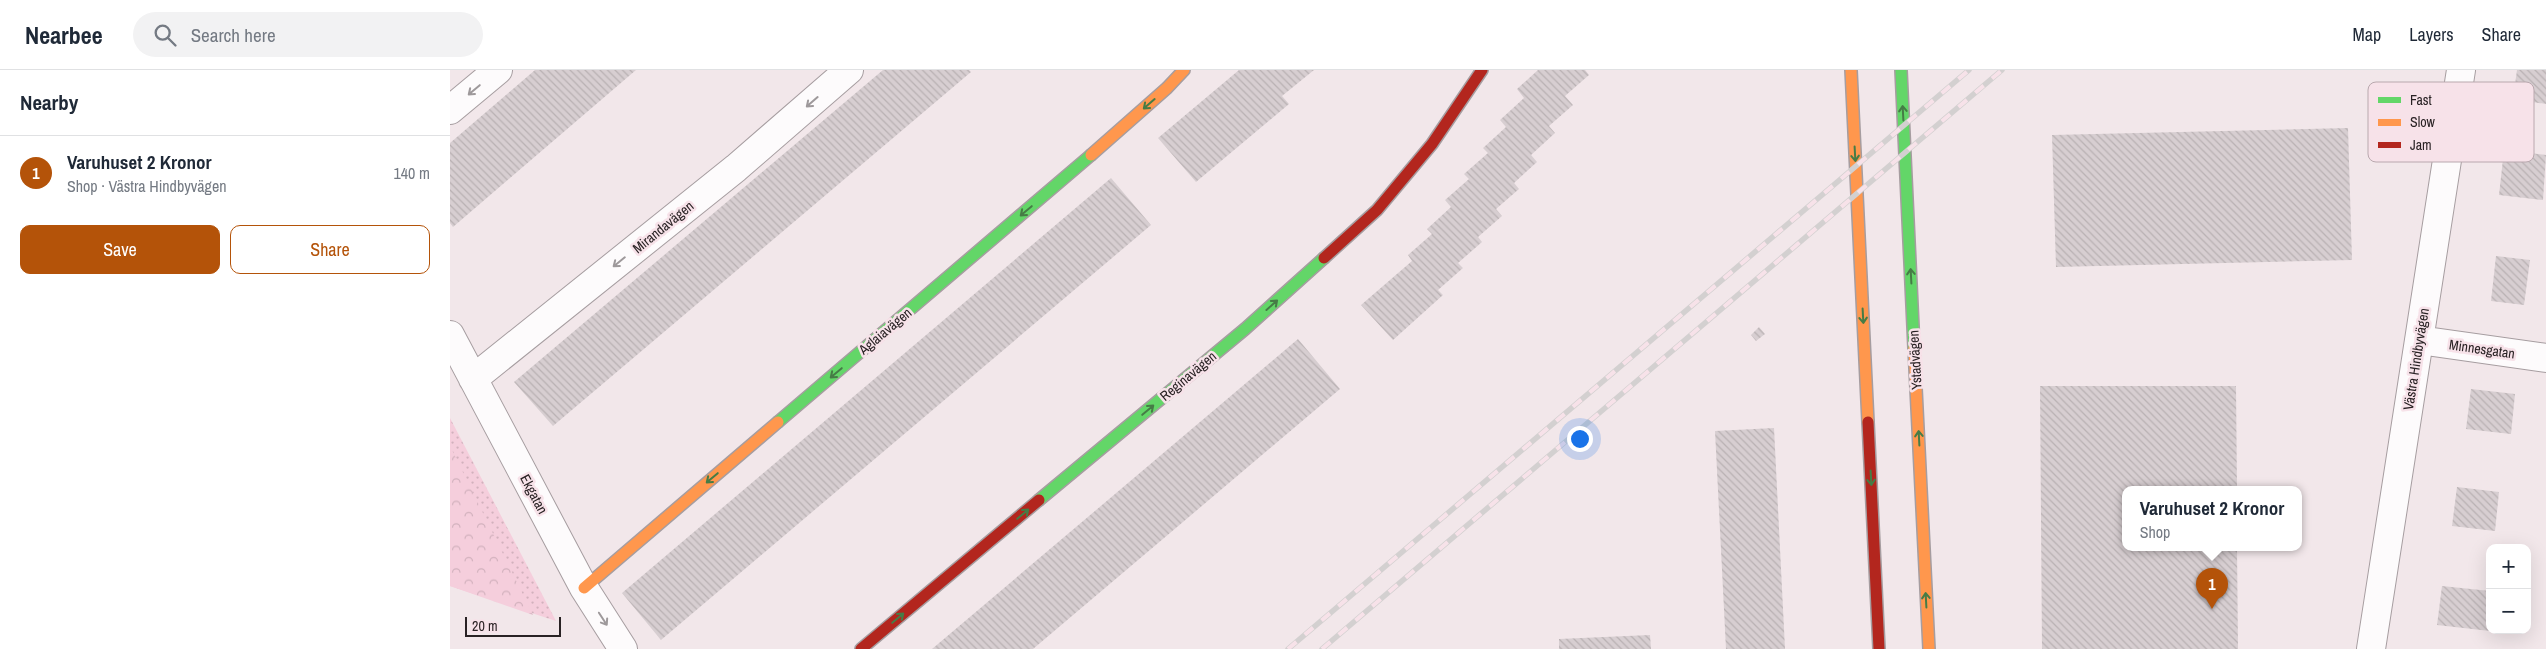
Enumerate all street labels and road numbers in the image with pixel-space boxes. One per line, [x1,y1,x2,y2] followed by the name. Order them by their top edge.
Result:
[629,197,697,257] street label: Mirandavägen
[854,304,915,359] street label: Aglaiavägen
[2399,307,2433,411] street label: Västra Hindbyvägen
[1904,330,1926,390] street label: Ystadvägen
[2448,335,2516,363] street label: Minnesgatan
[1156,347,1220,405] street label: Reginavägen
[516,471,552,517] street label: Ekgatan

